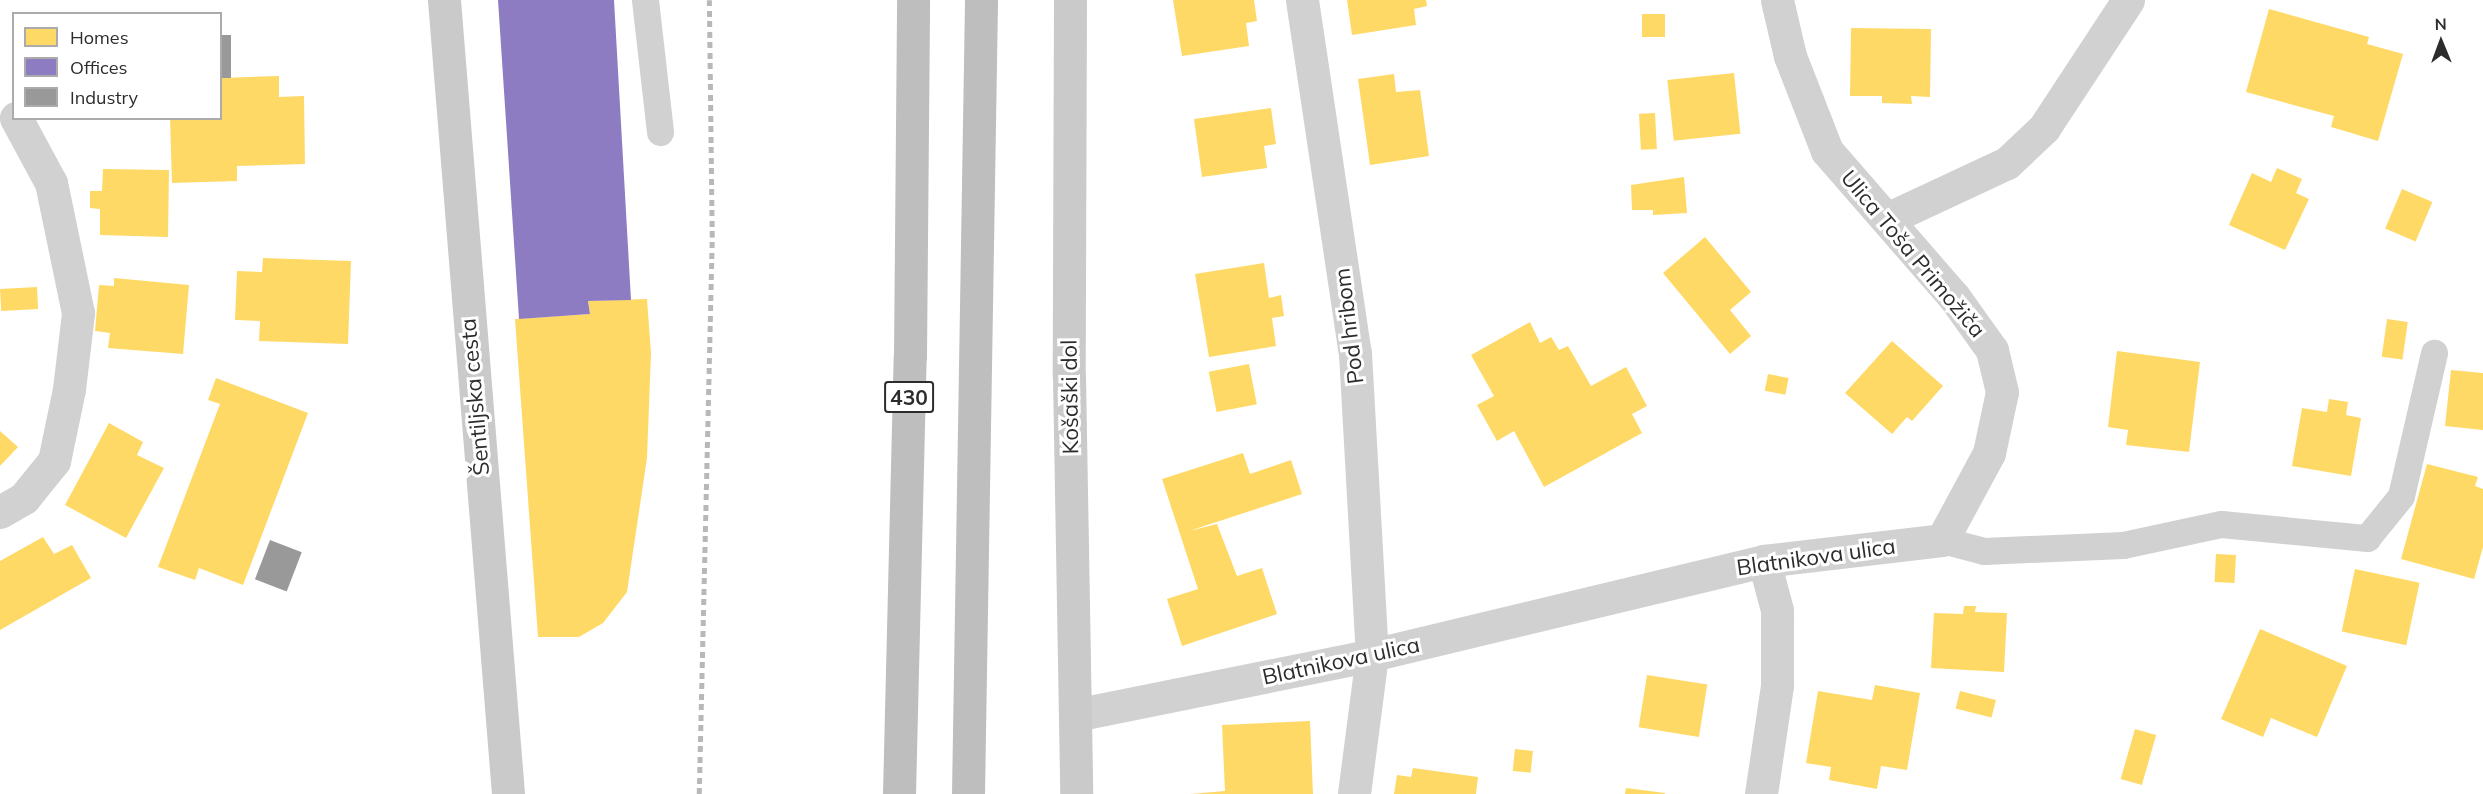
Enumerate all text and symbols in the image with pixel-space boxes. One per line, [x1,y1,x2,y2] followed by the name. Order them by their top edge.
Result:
[12,12,222,120] legend
[2411,12,2471,72] north arrow
[2434,14,2447,34] text: N
[70,26,129,49] text: Homes
[70,56,127,79] text: Offices
[70,86,138,109] text: Industry
[1835,165,1991,343] street label: Ulica Toša Primožiča
[1329,267,1369,385] street label: Pod hribom
[455,317,495,477] street label: Šentiljska cesta
[1056,339,1084,455] street label: Košaški dol
[884,379,934,415] road number: 430
[1735,533,1897,581] street label: Blatnikova ulica
[1260,631,1422,691] street label: Blatnikova ulica

